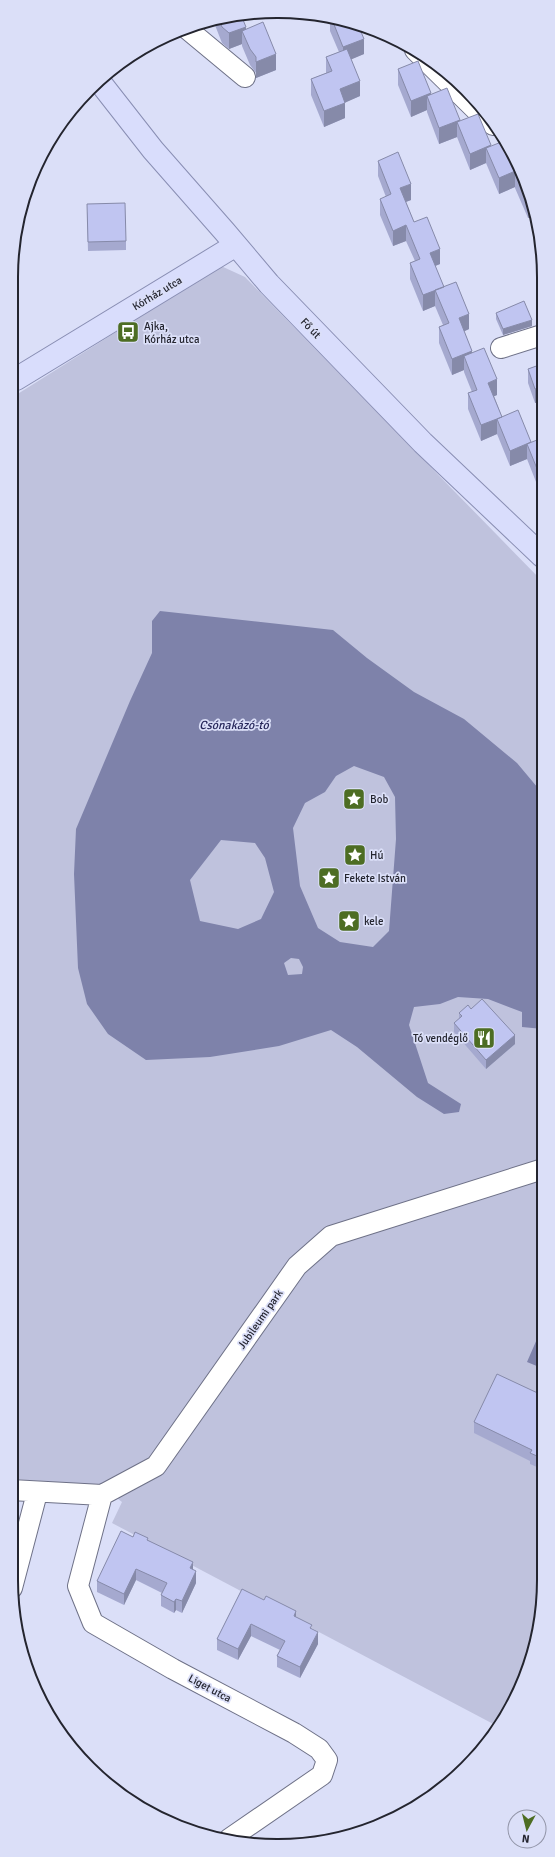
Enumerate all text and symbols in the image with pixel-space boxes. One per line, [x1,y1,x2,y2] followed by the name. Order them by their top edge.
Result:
[130,273,185,313] street label: Kórház utca
[298,315,324,341] street label: Fő út
[115,319,141,345] bus stop icon: Ajka, Kórház utca
[144,320,200,346] place label: Ajka, Kórház utca
[199,718,269,733] water label: Csónakázó-tó
[341,786,367,812] place icon: Bob
[370,793,388,806] place label: Bob
[342,842,368,868] place icon: Hú
[370,849,383,862] place label: Hú
[316,865,342,891] place icon: Fekete István
[344,872,406,885] place label: Fekete István
[336,908,362,934] place icon: kele
[364,915,383,928] place label: kele
[471,1025,497,1051] restaurant icon: Tó vendéglő
[413,1032,468,1045] place label: Tó vendéglő
[235,1287,286,1351] street label: Jubileumi park
[186,1672,234,1705] street label: Liget utca
[507,1809,547,1849] north arrow
[521,1832,530,1845] text: N

